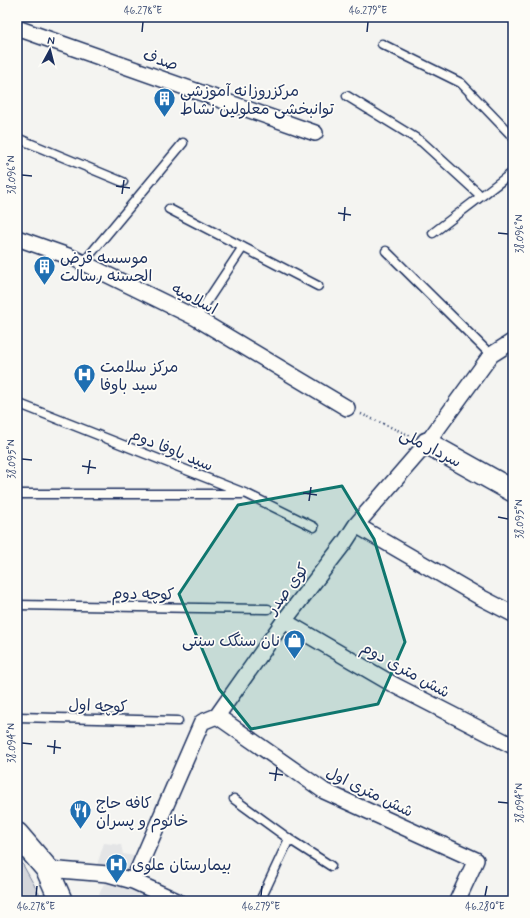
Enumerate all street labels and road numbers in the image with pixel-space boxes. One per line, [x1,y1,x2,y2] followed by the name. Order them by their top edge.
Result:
[140,45,181,76] street label: صدف
[168,279,221,320] street label: اسلامیه
[126,424,216,478] street label: سید باوفا دوم
[396,424,465,473] street label: سردار ملی
[261,559,314,620] street label: کوی صدر
[111,583,175,607] street label: کوچه دوم
[357,637,453,704] street label: شش متری دوم
[68,695,128,718] street label: کوچه اول
[322,762,416,822] street label: شش متری اول

